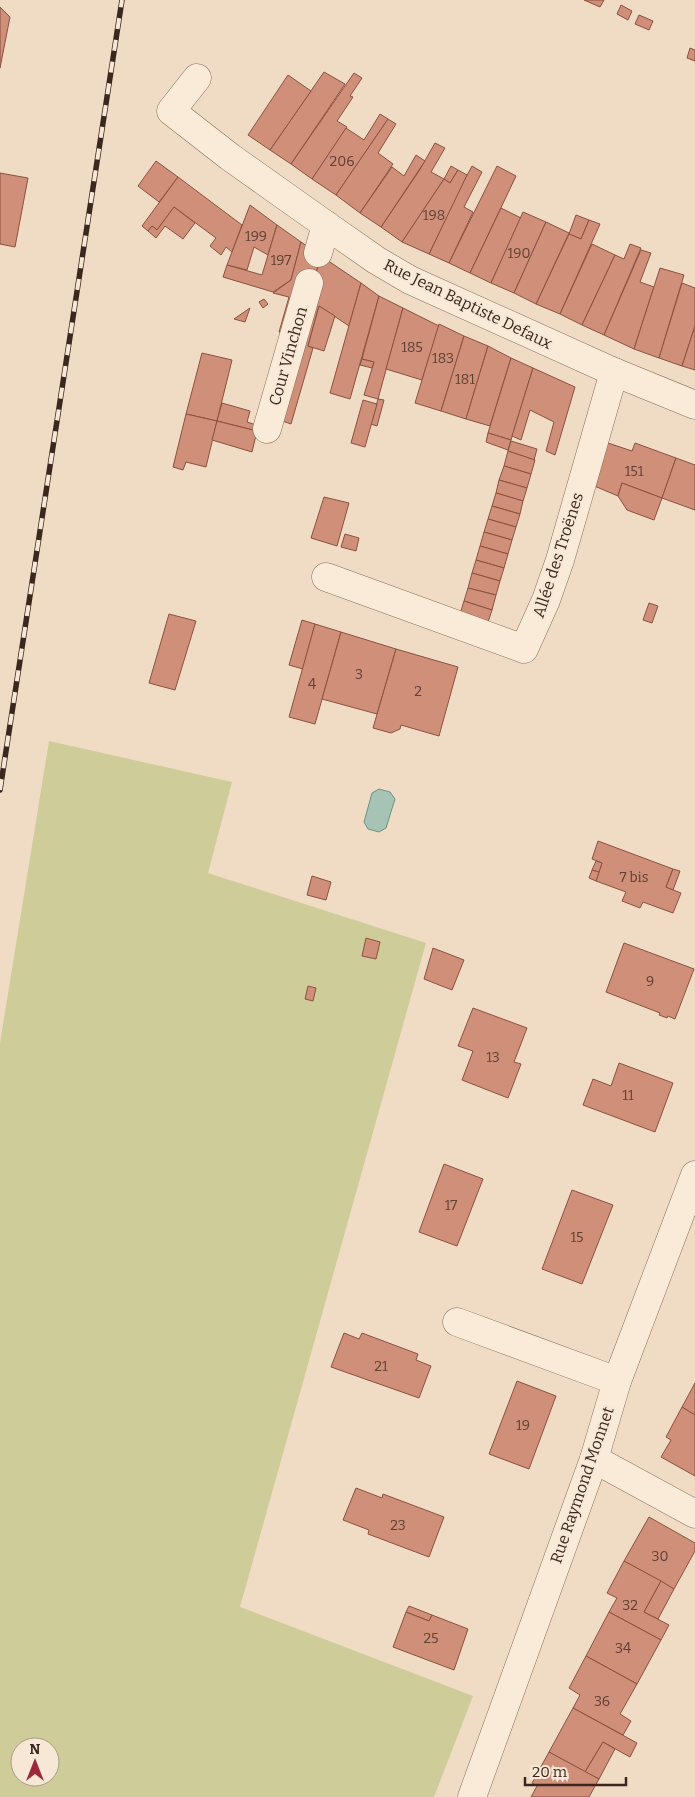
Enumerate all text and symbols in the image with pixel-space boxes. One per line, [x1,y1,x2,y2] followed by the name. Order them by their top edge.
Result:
[330,153,354,170] house number: 206
[423,207,445,224] house number: 198
[245,228,267,245] house number: 199
[508,245,530,262] house number: 190
[271,252,291,269] house number: 197
[381,255,555,353] street label: Rue Jean Baptiste Defaux
[265,304,311,408] street label: Cour Vinchon
[401,339,423,356] house number: 185
[432,350,454,367] house number: 183
[455,371,475,388] house number: 181
[625,463,644,480] house number: 151
[529,490,587,620] street label: Allée des Troënes
[355,666,363,683] house number: 3
[308,676,316,693] house number: 4
[414,683,422,700] house number: 2
[620,869,648,886] house number: 7 bis
[646,973,654,990] house number: 9
[486,1049,500,1066] house number: 13
[622,1087,634,1104] house number: 11
[445,1197,457,1214] house number: 17
[570,1229,584,1246] house number: 15
[374,1358,388,1375] house number: 21
[546,1404,618,1566] street label: Rue Raymond Monnet
[516,1417,530,1434] house number: 19
[390,1517,406,1534] house number: 23
[652,1548,668,1565] house number: 30
[622,1597,638,1614] house number: 32
[423,1630,439,1647] house number: 25
[615,1640,631,1657] house number: 34
[594,1693,610,1710] house number: 36
[10,1737,60,1787] north arrow
[30,1741,41,1758] text: N
[525,1754,626,1786] scale bar
[532,1763,568,1781] text: 20 m

